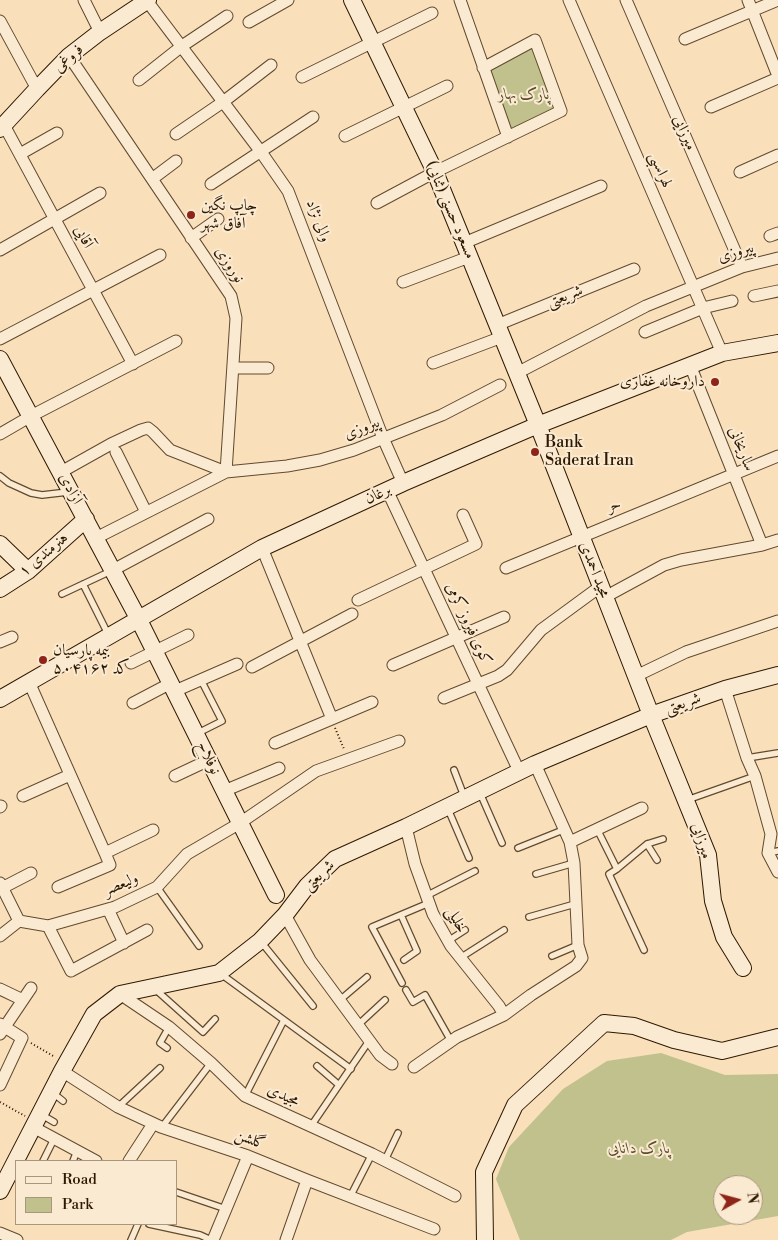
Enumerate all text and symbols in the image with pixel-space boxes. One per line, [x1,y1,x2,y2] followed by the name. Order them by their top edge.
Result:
[50,41,88,77] street label: فروغی
[498,85,550,105] park label: پارک‌ بهار
[668,112,700,154] street label: میرزایی
[644,149,676,191] street label: لهراسبی
[421,158,479,262] street label: مسعود حسنی (ثنایی)
[201,196,257,234] place label: چاپ نگین آفاق شهر
[301,197,335,245] street label: والی نژاد
[185,209,197,221] marker: چاپ نگین آفاق شهر
[69,222,97,252] street label: آقایی
[716,238,756,268] street label: پیروزی
[210,243,248,287] street label: نوروزی
[544,281,586,313] street label: شریعتی
[620,372,705,392] place label: داروخانه غفاری
[709,376,721,388] marker: داروخانه غفاری
[341,413,383,445] street label: پیروزی
[723,424,759,474] street label: ساریخانی
[545,433,634,471] place label: Bank Saderat Iran
[529,446,541,458] marker: Bank Saderat Iran
[54,470,86,508] street label: آزادی
[362,481,394,509] street label: برغان
[604,494,624,518] street label: حر
[15,529,73,581] street label: هنرمندی ۱
[574,539,614,601] street label: مجید احمدی
[441,580,495,668] street label: کوی فیروز کرمی
[53,641,130,679] place label: بیمه پارسیان کد ۵۰۴۱۶۲
[37,654,49,666] marker: بیمه پارسیان کد ۵۰۴۱۶۲
[662,689,704,719] street label: شریعتی
[192,738,224,778] street label: نوفلاح
[686,821,716,861] street label: میرزایی
[299,856,339,896] street label: شریعتی
[101,869,141,901] street label: ولیعصر
[441,903,471,937] street label: خلیلی
[264,1080,302,1112] street label: مجیدی
[232,1126,268,1154] street label: گلشن
[608,1139,670,1159] park label: پارک دانایی
[15,1160,178,1225] legend
[62,1170,97,1189] text: Road
[713,1175,763,1225] north arrow
[742,1192,762,1205] text: N
[62,1195,93,1214] text: Park

